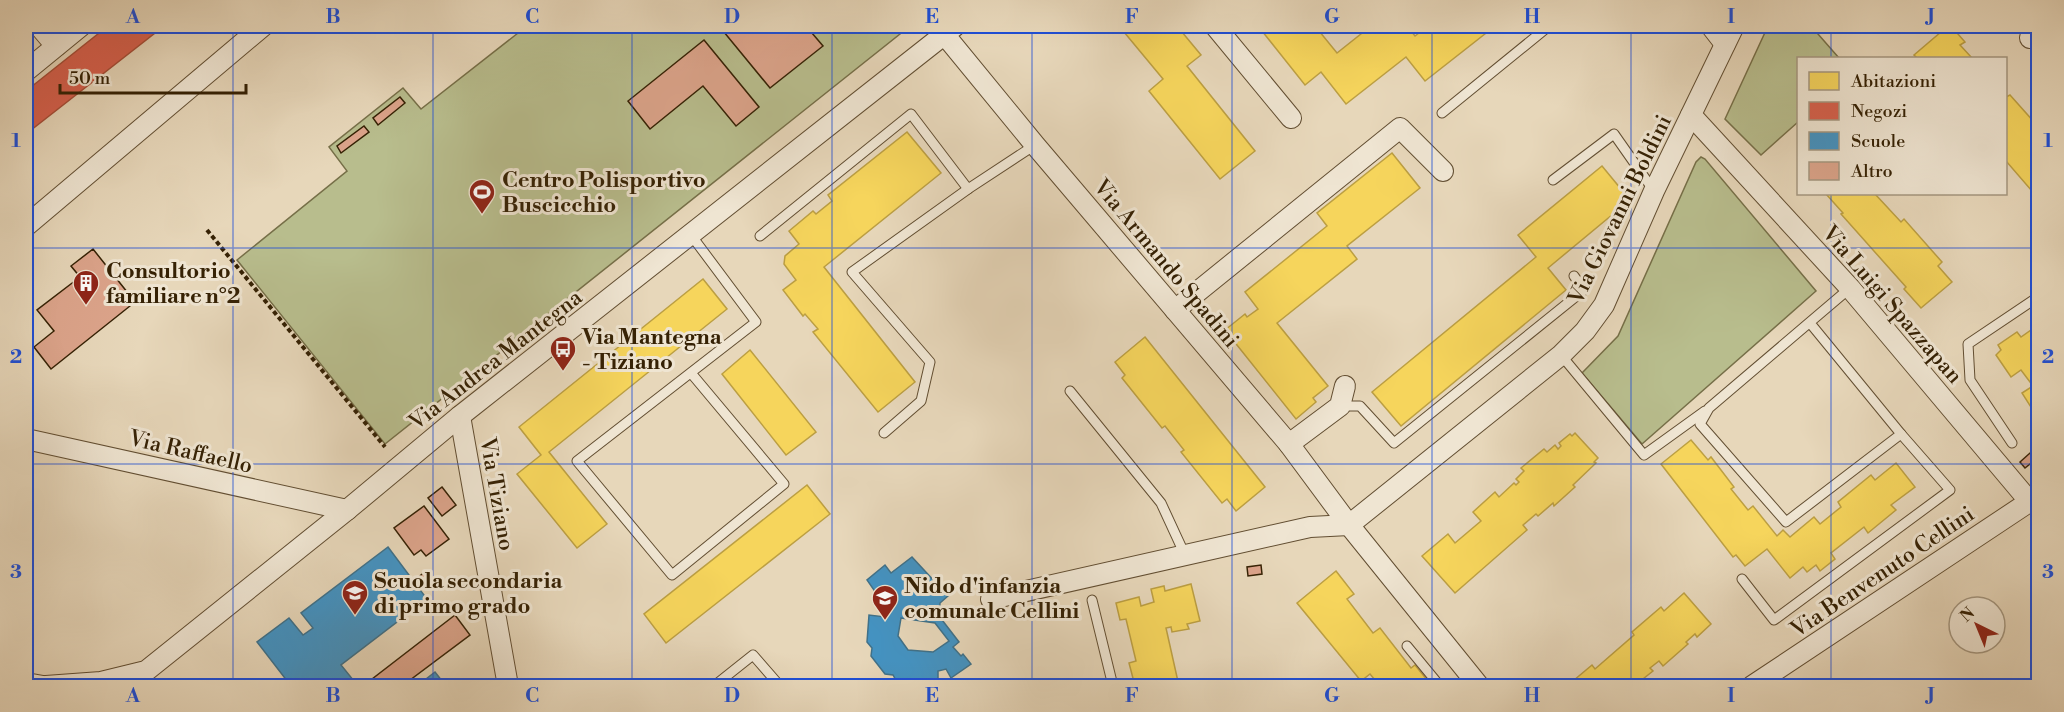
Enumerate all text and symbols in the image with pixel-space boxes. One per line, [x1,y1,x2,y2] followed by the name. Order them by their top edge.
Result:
[125,5,141,30] text: A
[325,5,341,30] text: B
[525,5,539,30] text: C
[724,5,740,30] text: D
[925,5,939,30] text: E
[1125,5,1139,30] text: F
[1324,5,1340,30] text: G
[1524,5,1541,30] text: H
[1727,5,1735,30] text: I
[1924,5,1935,30] text: J
[60,57,246,95] scale bar
[1797,57,2007,195] legend
[69,67,111,90] text: 50 m
[1850,70,1936,93] text: Abitazioni
[1851,100,1907,123] text: Negozi
[1562,111,1678,310] street label: Via Giovanni Boldini
[11,129,21,154] text: 1
[2043,129,2053,154] text: 1
[1851,130,1905,153] text: Scuole
[1850,160,1893,183] text: Altro
[502,167,706,219] place label: Centro Polisportivo Buscicchio
[1087,173,1244,354] street label: Via Armando Spadini
[467,177,497,215] sports icon: Centro Polisportivo Buscicchio
[1815,220,1968,390] street label: Via Luigi Spazzapan
[106,258,241,310] place label: Consultorio familiare n°2
[71,268,101,306] building icon: Consultorio familiare n°2
[403,284,589,437] street label: Via Andrea Mantegna
[581,324,723,376] place label: Via Mantegna - Tiziano
[548,334,578,372] bus stop icon: Via Mantegna - Tiziano
[10,345,22,370] text: 2
[2042,345,2054,370] text: 2
[125,425,255,480] street label: Via Raffaello
[473,435,520,553] street label: Via Tiziano
[1785,501,1980,644] street label: Via Benvenuto Cellini
[10,560,22,585] text: 3
[2042,560,2054,585] text: 3
[374,568,564,620] place label: Scuola secondaria di primo grado
[904,573,1079,625] place label: Nido d'infanzia comunale Cellini
[340,578,370,616] school or university icon: Scuola secondaria di primo grado
[870,583,900,621] school or university icon: Nido d'infanzia comunale Cellini
[1947,595,2007,655] north arrow
[1956,603,1979,626] text: N
[125,684,141,709] text: A
[325,684,341,709] text: B
[525,684,539,709] text: C
[724,684,740,709] text: D
[925,684,939,709] text: E
[1125,684,1139,709] text: F
[1324,684,1340,709] text: G
[1524,684,1541,709] text: H
[1727,684,1735,709] text: I
[1924,684,1935,709] text: J

